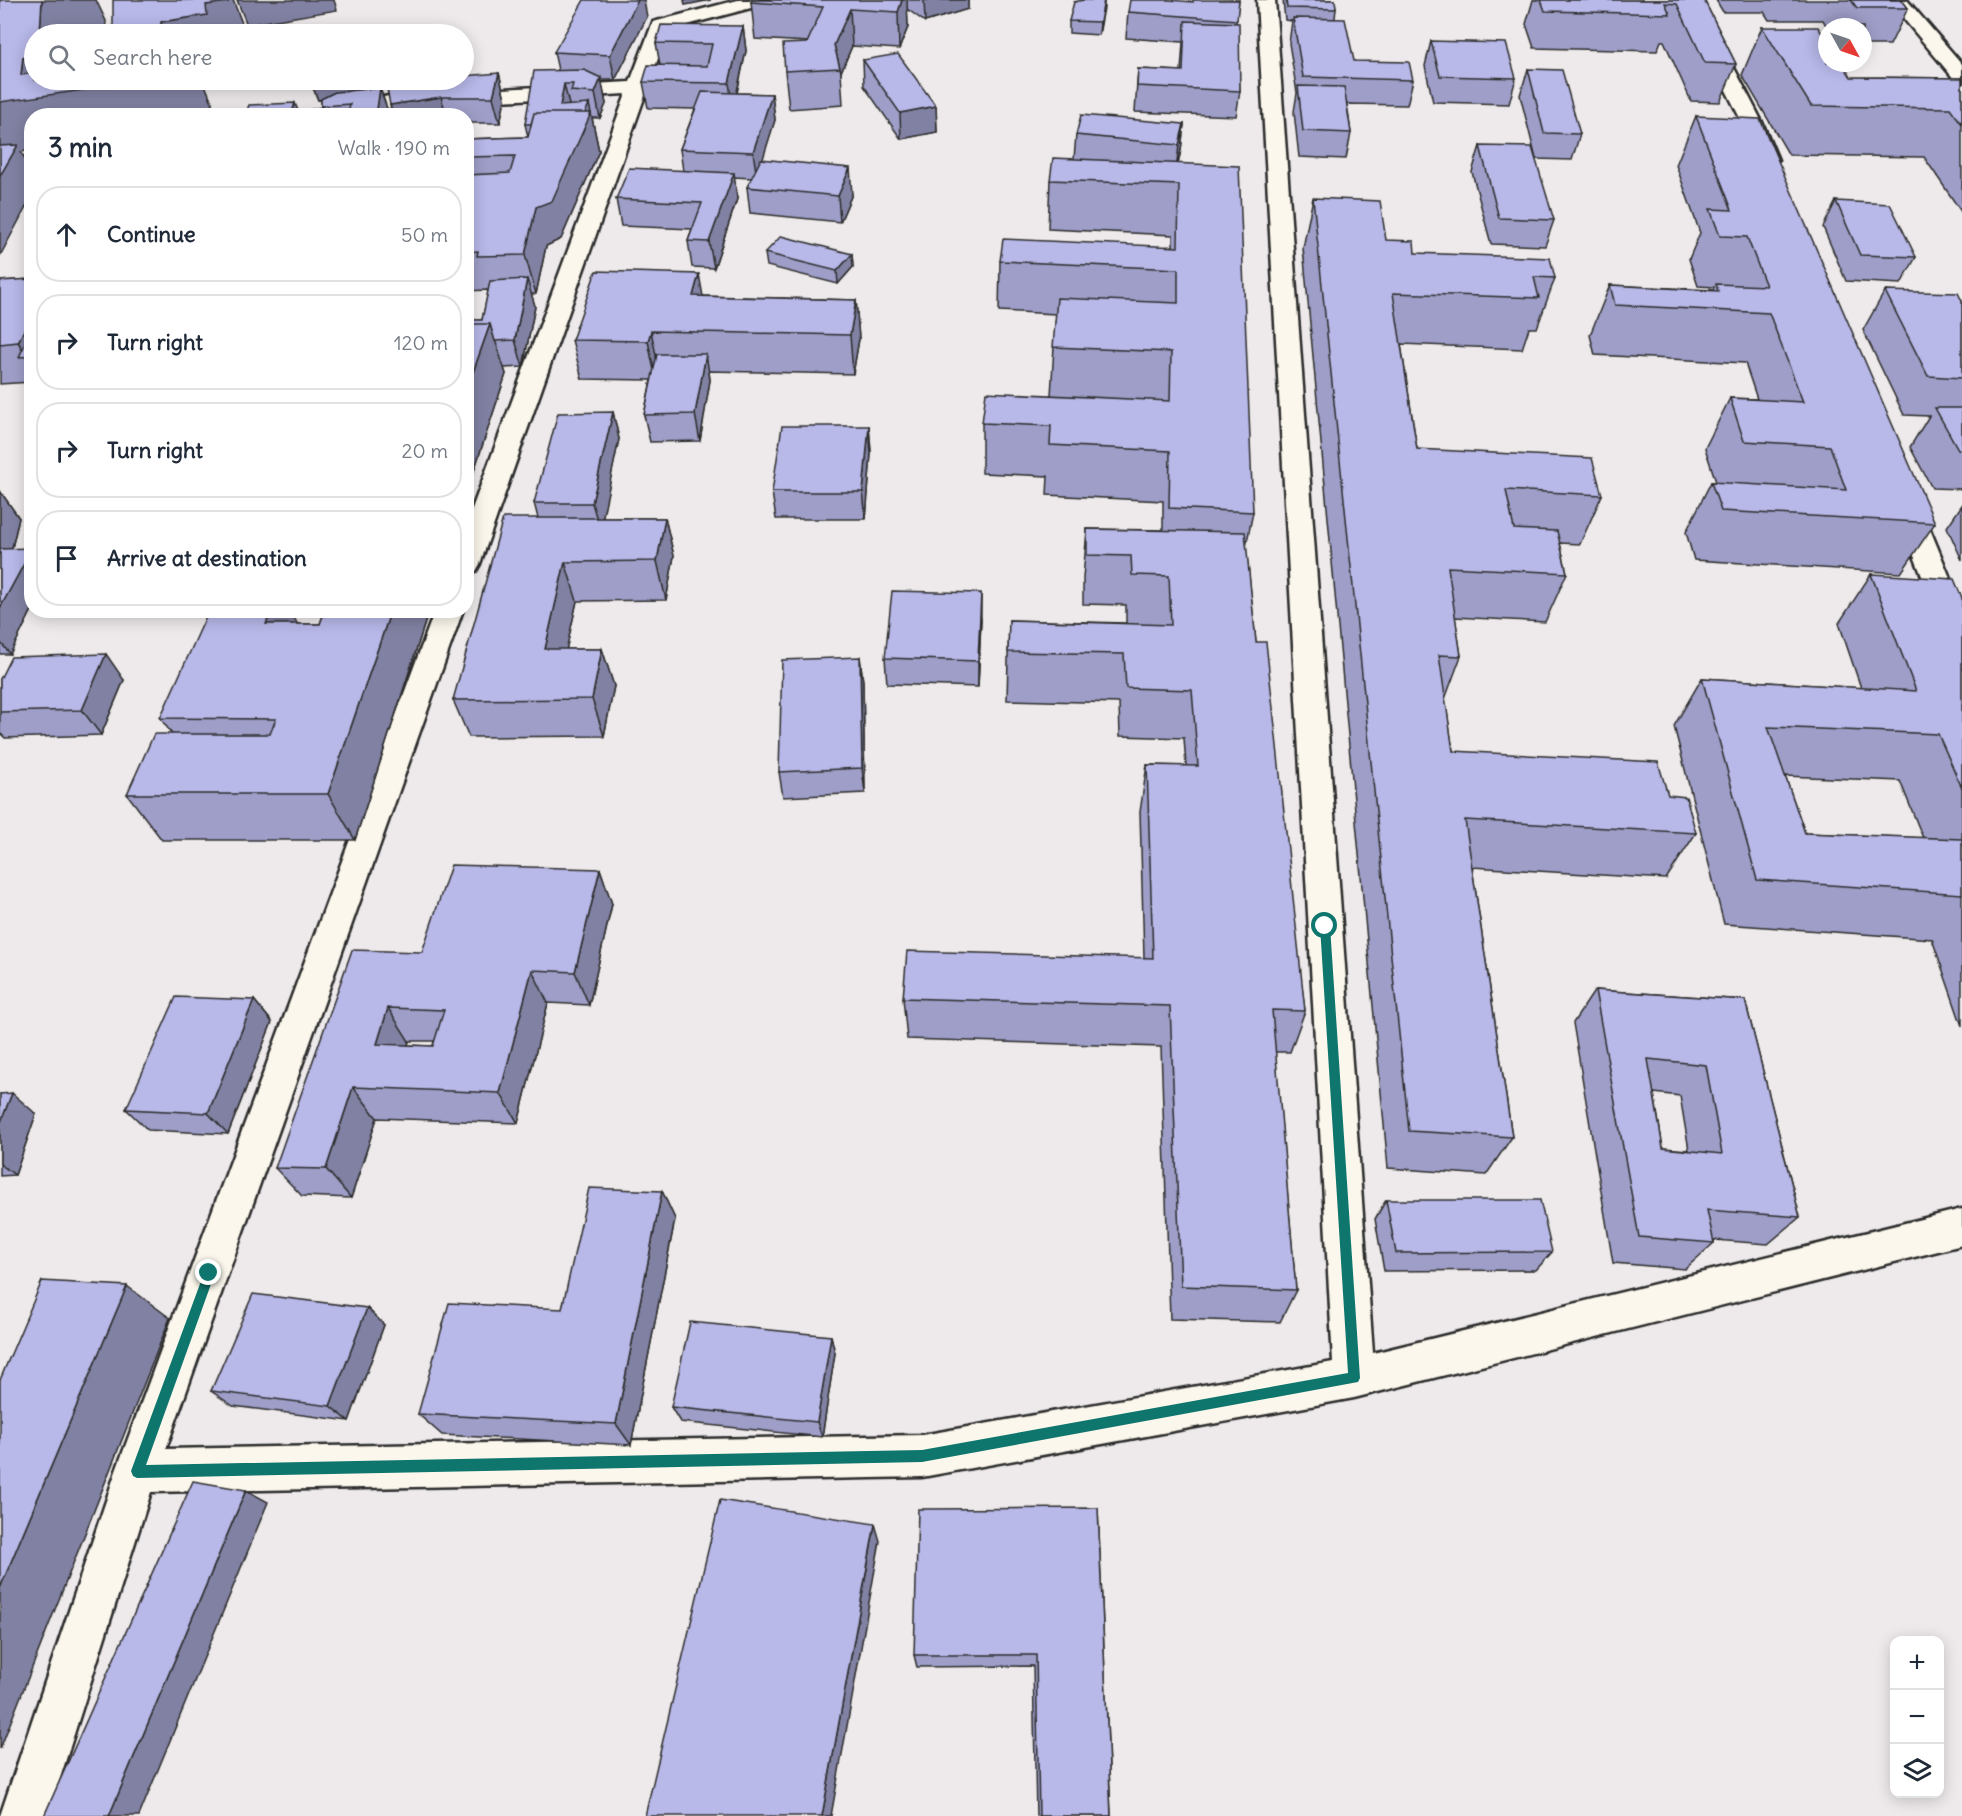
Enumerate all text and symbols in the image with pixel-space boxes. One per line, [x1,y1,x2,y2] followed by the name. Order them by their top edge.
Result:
[1818,18,1872,72] north arrow
[24,24,474,90] search box
[45,41,78,74] icon: search
[93,43,212,71] text: Search here
[48,131,113,164] text: 3 min
[338,135,450,160] text: Walk · 190 m
[50,218,83,251] icon: ahead
[107,220,196,248] text: Continue
[401,222,448,247] text: 50 m
[50,326,83,359] icon: right
[107,328,203,356] text: Turn right
[394,330,448,355] text: 120 m
[50,434,83,467] icon: right
[107,436,203,464] text: Turn right
[402,438,448,463] text: 20 m
[50,542,83,575] icon: arrive
[107,544,307,572] text: Arrive at destination
[1311,912,1337,938] route start
[195,1259,221,1285] route end
[1890,1636,1944,1798] map controls
[1890,1636,1944,1690] button: +
[1890,1690,1944,1744] button: −
[1890,1744,1944,1798] button: layers

